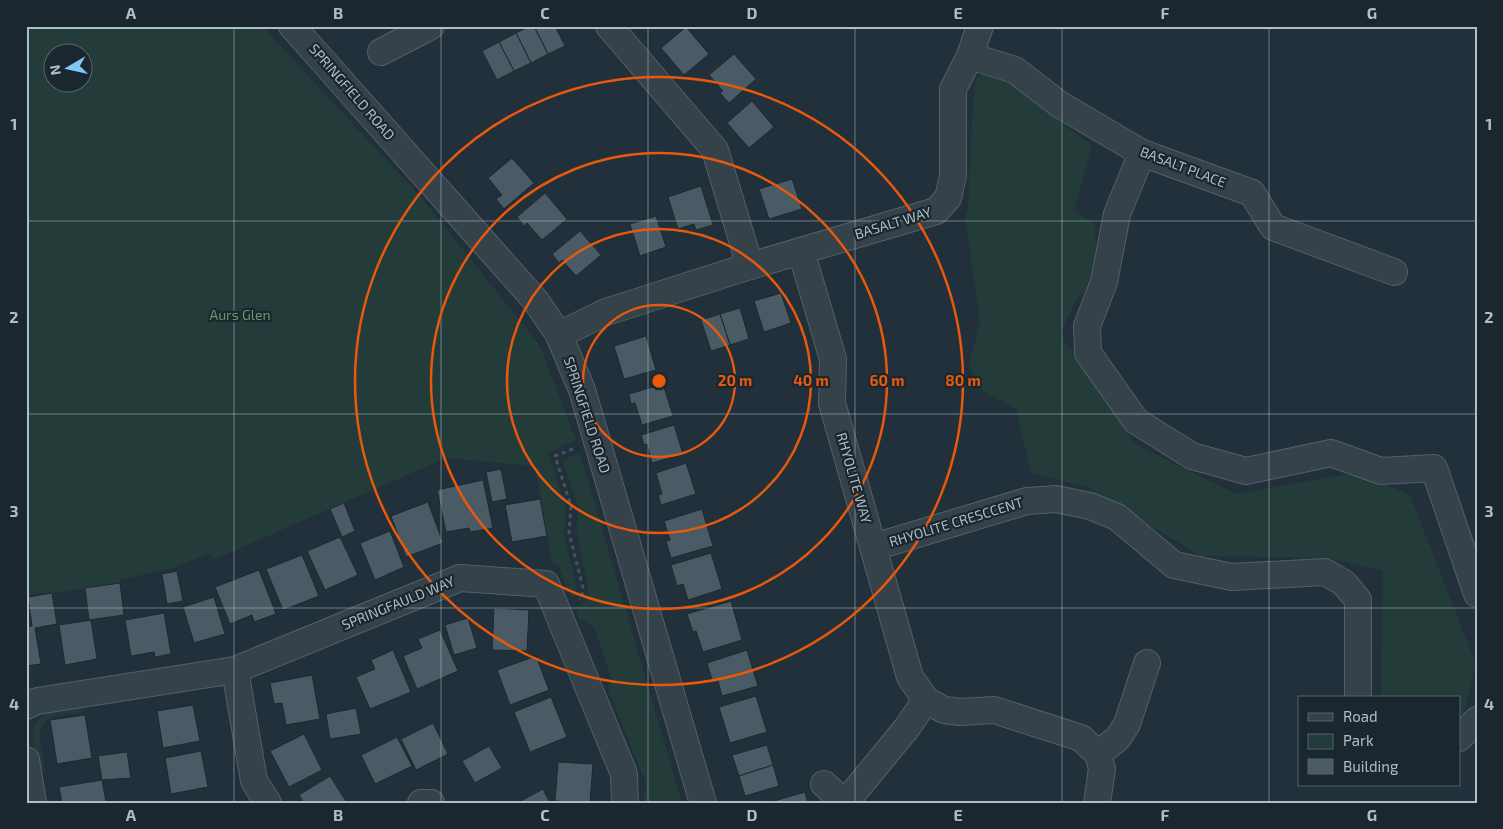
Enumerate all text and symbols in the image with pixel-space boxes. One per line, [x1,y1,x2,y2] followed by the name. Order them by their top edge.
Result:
[126,3,137,22] text: A
[333,3,343,22] text: B
[540,3,550,22] text: C
[747,3,758,22] text: D
[953,3,963,22] text: E
[1161,3,1170,22] text: F
[1367,3,1377,22] text: G
[306,40,399,143] street label: SPRINGFIELD ROAD
[42,42,92,92] north arrow
[45,64,64,76] text: N
[11,114,17,133] text: 1
[1486,114,1492,133] text: 1
[1138,142,1229,191] street label: BASALT PLACE
[852,203,933,242] street label: BASALT WAY
[209,306,271,323] park label: Aurs Glen
[9,307,19,326] text: 2
[1484,307,1494,326] text: 2
[561,354,614,475] street label: SPRINGFIELD ROAD
[718,371,752,389] text: 20 m
[793,371,829,389] text: 40 m
[870,371,904,389] text: 60 m
[945,371,981,389] text: 80 m
[650,372,668,390] centre of rings
[833,430,876,525] street label: RHYOLITE WAY
[887,493,1025,550] street label: RHYOLITE CRESCCENT
[9,501,19,520] text: 3
[1484,501,1494,520] text: 3
[339,572,457,633] street label: SPRINGFAULD WAY
[9,694,19,713] text: 4
[1484,694,1494,713] text: 4
[1298,696,1460,786] legend
[1343,707,1378,725] text: Road
[1343,731,1374,749] text: Park
[1343,757,1399,775] text: Building
[126,805,137,824] text: A
[333,805,343,824] text: B
[540,805,550,824] text: C
[747,805,758,824] text: D
[953,805,963,824] text: E
[1161,805,1170,824] text: F
[1367,805,1377,824] text: G

